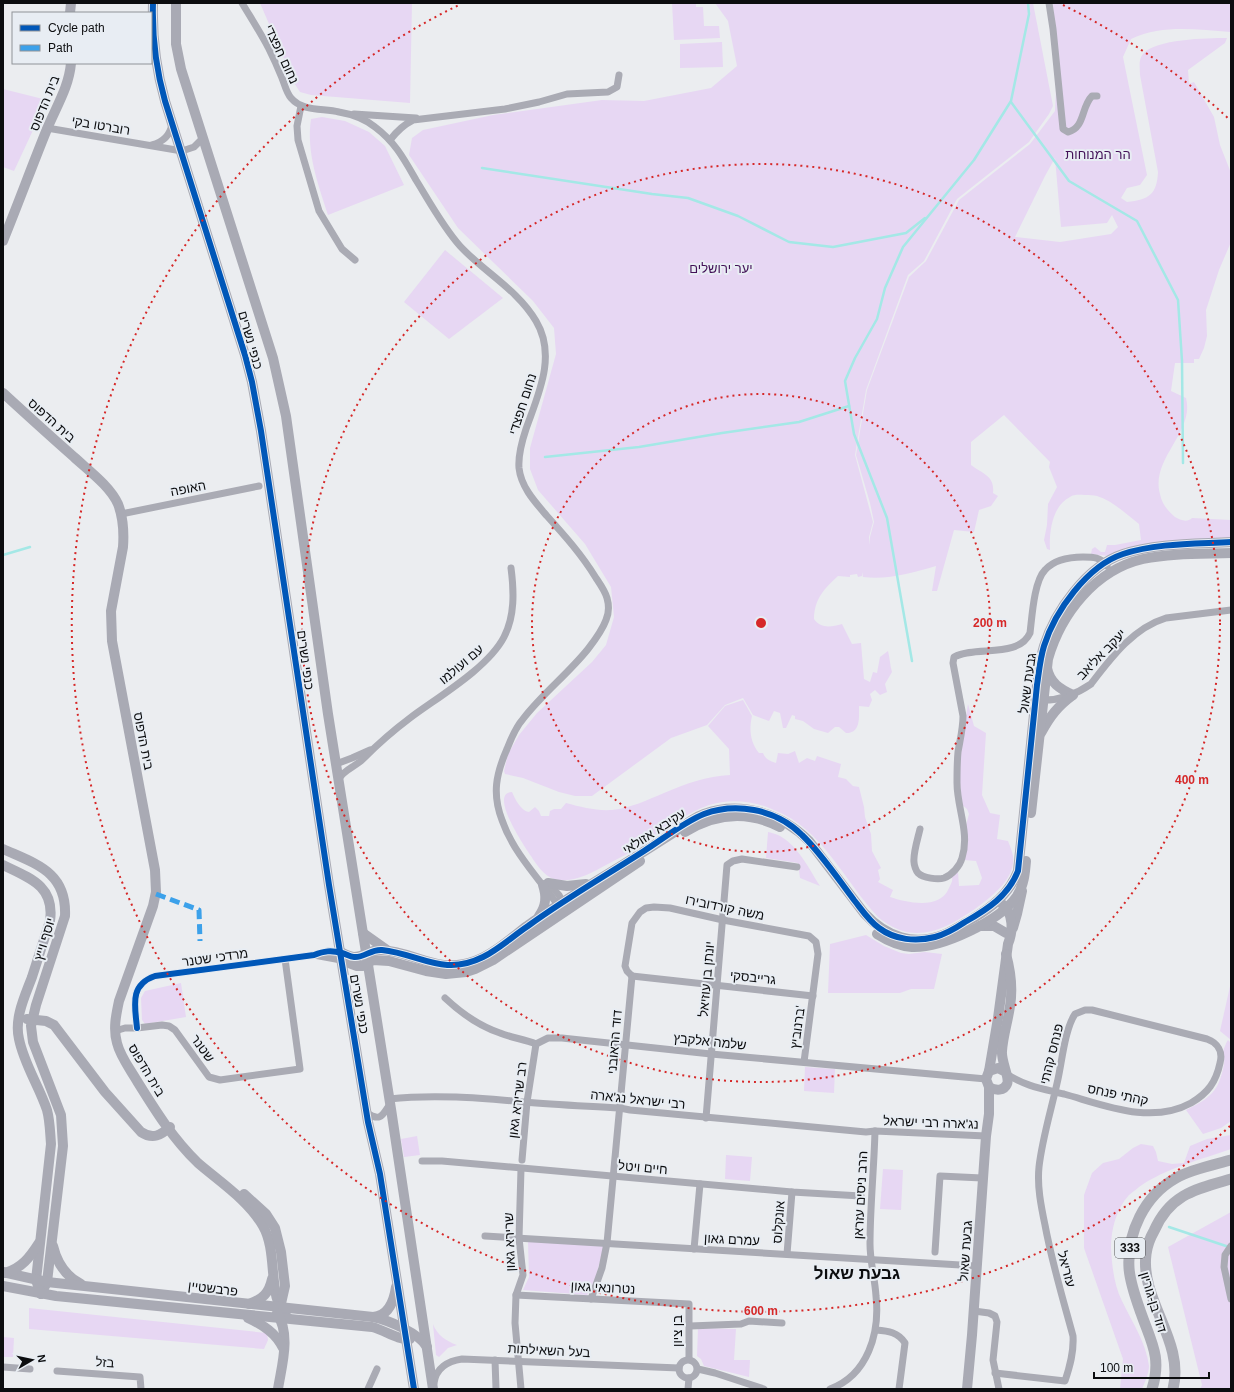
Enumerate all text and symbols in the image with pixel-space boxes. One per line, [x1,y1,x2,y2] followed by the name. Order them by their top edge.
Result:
[12,12,152,64] legend
[48,21,105,35] text: Cycle path
[261,22,302,86] street label: נחום חפצדי
[48,41,73,55] text: Path
[27,73,62,133] street label: בית הדפוס
[71,113,131,138] street label: רוברטו בקי
[1065,147,1131,162] park label: הר המנוחות
[689,261,753,276] park label: יער ירושלים
[235,309,266,371] street label: כנפי נשרים
[506,372,539,437] street label: נחום חפצדי
[25,395,79,446] street label: בית הדפוס
[169,478,207,499] street label: האופה
[754,616,768,630] centre of rings
[973,616,1007,630] text: 200 m
[1074,626,1129,683] street label: יעקב אליאב
[294,629,317,691] street label: כנפי נשרים
[436,642,487,687] street label: עם ועולמו
[1016,651,1039,714] street label: גבעת שאול
[131,711,156,771] street label: בית הדפוס
[1175,773,1209,787] text: 400 m
[620,806,689,857] street label: עקיבא אזולאי
[684,892,766,923] street label: משה קורדובירו
[31,916,58,962] street label: יוסף וייץ
[696,941,717,1017] street label: יונתן בן עוזיאל
[181,945,249,970] street label: מרדכי שטנר
[729,968,777,987] street label: גרייבסקי
[347,973,372,1035] street label: כנפי נשרים
[787,1005,808,1050] street label: ברנוביץ'
[604,1009,625,1075] street label: דוד הראובני
[1037,1022,1066,1086] street label: פנחס קהתי
[673,1030,747,1053] street label: שלמה אלקבץ
[188,1032,217,1065] street label: שטנר
[125,1041,168,1099] street label: בית הדפוס
[505,1061,530,1139] street label: רב שרירא גאון
[1086,1081,1150,1108] street label: קהתי פנחס
[590,1087,686,1112] street label: רבי ישראל נג'ארה
[883,1113,979,1132] street label: נג'ארה רבי ישראל
[851,1150,870,1240] street label: הרב ניסים עזראן
[618,1158,668,1177] street label: חיים ויטל
[770,1200,787,1244] street label: אונקלוס
[501,1212,518,1272] street label: שרירא גאון
[956,1220,975,1282] street label: גבעת שאול
[704,1231,760,1248] street label: עמרם גאון
[1115,1238,1145,1258] road number: 333
[1054,1249,1079,1289] street label: עזריאל
[814,1264,900,1283] district label: גבעת שאול
[1137,1270,1170,1334] street label: דוד בן-גוריון
[187,1278,239,1299] street label: פרבשטיין
[570,1278,636,1297] street label: נטרונאי גאון
[744,1304,778,1318] text: 600 m
[670,1315,685,1347] street label: בן ציון
[12,1340,52,1380] north arrow
[507,1341,591,1360] street label: בעל השאילתות
[35,1354,48,1363] text: N
[95,1354,115,1371] street label: בזל
[1094,1354,1209,1380] scale bar
[1100,1361,1133,1375] text: 100 m

